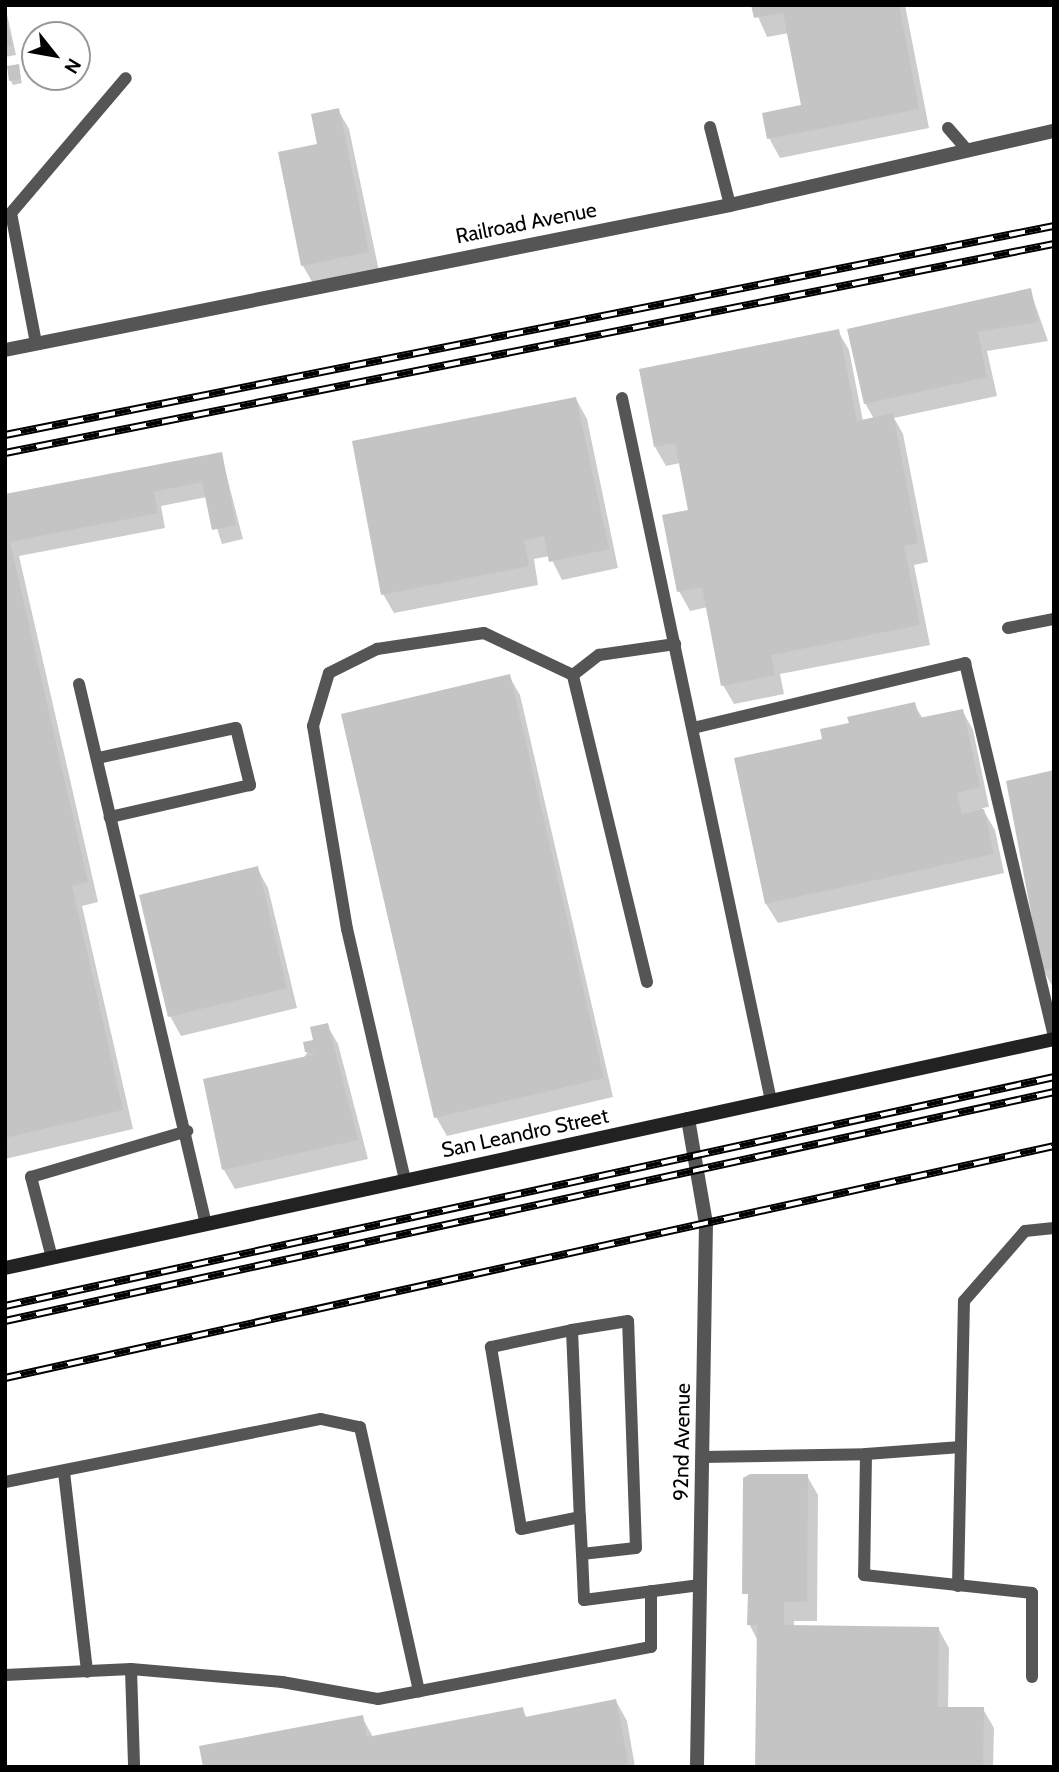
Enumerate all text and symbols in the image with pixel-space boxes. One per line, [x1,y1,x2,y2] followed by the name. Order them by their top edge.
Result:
[21,21,91,91] north arrow
[59,54,86,78] text: N
[453,197,599,249] street label: Railroad Avenue
[439,1103,611,1163] street label: San Leandro Street
[668,1383,696,1501] street label: 92nd Avenue

